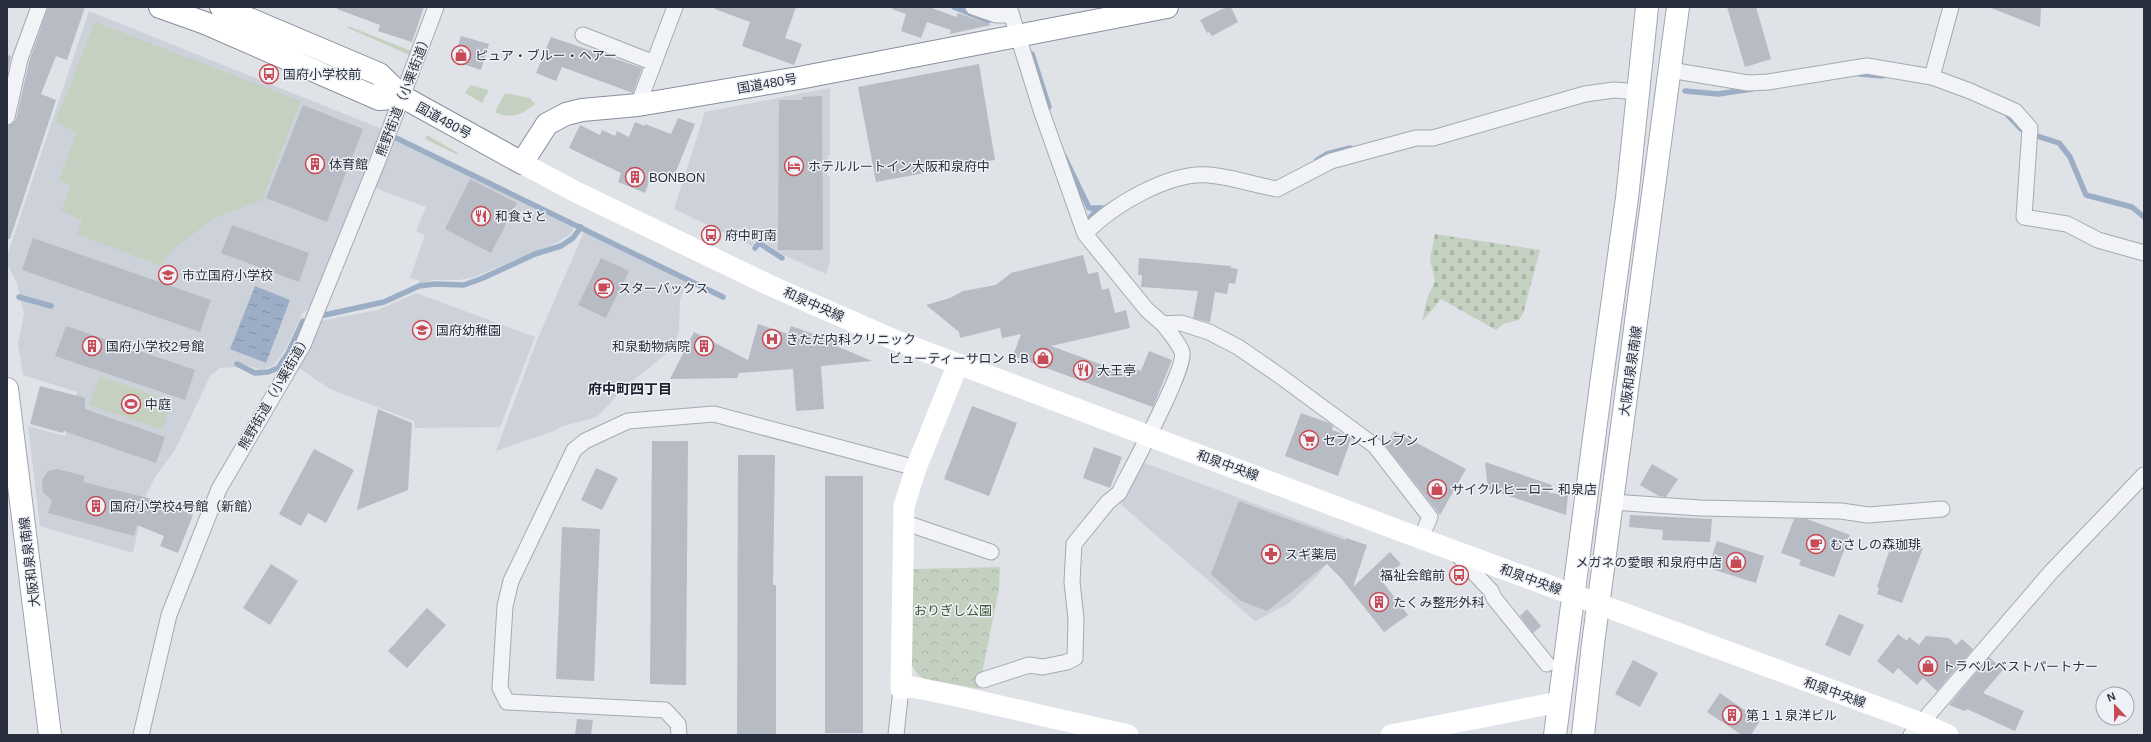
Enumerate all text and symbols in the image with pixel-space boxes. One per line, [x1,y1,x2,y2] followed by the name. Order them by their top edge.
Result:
[373,32,434,159] street label: 熊野街道（小栗街道）
[450,44,472,66] shop icon: ピュア・ブルー・ヘアー
[475,48,617,63] place label: ピュア・ブルー・ヘアー
[258,63,280,85] bus stop icon: 国府小学校前
[283,67,361,82] place label: 国府小学校前
[736,71,798,96] street label: 国道480号
[414,99,474,142] street label: 国道480号
[304,153,326,175] building icon: 体育館
[783,155,805,177] hotel icon: ホテルルートイン大阪和泉府中
[329,157,368,172] place label: 体育館
[808,159,990,174] place label: ホテルルートイン大阪和泉府中
[624,166,646,188] building icon: BONBON
[649,170,705,185] place label: BONBON
[470,205,492,227] restaurant icon: 和食さと
[495,209,547,224] place label: 和食さと
[700,224,722,246] bus stop icon: 府中町南
[725,228,777,243] place label: 府中町南
[157,264,179,286] school or university icon: 市立国府小学校
[182,268,273,283] place label: 市立国府小学校
[593,277,615,299] cafe icon: スターバックス
[618,281,708,296] place label: スターバックス
[781,284,847,325] street label: 和泉中央線
[411,319,433,341] school or university icon: 国府幼稚園
[436,323,501,338] place label: 国府幼稚園
[1617,325,1644,417] street label: 大阪和泉泉南線
[761,328,783,350] hospital icon: きただ内科クリニック
[235,332,313,452] street label: 熊野街道（小栗街道）
[786,332,916,347] place label: きただ内科クリニック
[81,335,103,357] building icon: 国府小学校2号館
[693,335,715,357] building icon: 和泉動物病院
[106,339,204,354] place label: 国府小学校2号館
[612,339,690,354] place label: 和泉動物病院
[1032,347,1054,369] shop icon: ビューティーサロン B.B
[888,351,1029,366] place label: ビューティーサロン B.B
[1072,359,1094,381] restaurant icon: 大王亭
[1097,363,1136,378] place label: 大王亭
[588,381,672,397] district label: 府中町四丁目
[120,393,142,415] sports icon: 中庭
[145,397,171,412] place label: 中庭
[1298,429,1320,451] supermarket icon: セブン-イレブン
[1323,433,1418,448] place label: セブン-イレブン
[1195,447,1261,484] street label: 和泉中央線
[1426,478,1448,500] shop icon: サイクルヒーロー 和泉店
[1451,482,1597,497] place label: サイクルヒーロー 和泉店
[85,495,107,517] building icon: 国府小学校4号館（新館）
[110,499,260,514] place label: 国府小学校4号館（新館）
[17,516,42,608] street label: 大阪和泉泉南線
[1805,533,1827,555] cafe icon: むさしの森珈琲
[1830,537,1921,552] place label: むさしの森珈琲
[1260,543,1282,565] pharmacy icon: スギ薬局
[1285,547,1337,562] place label: スギ薬局
[1725,551,1747,573] shop icon: メガネの愛眼 和泉府中店
[1575,555,1722,570] place label: メガネの愛眼 和泉府中店
[1498,561,1564,598] street label: 和泉中央線
[1448,564,1470,586] bus stop icon: 福祉会館前
[1380,568,1445,583] place label: 福祉会館前
[1368,591,1390,613] building icon: たくみ整形外科
[1393,595,1485,610] place label: たくみ整形外科
[914,603,992,618] park label: おりぎし公園
[1917,655,1939,677] shop icon: トラベルベストパートナー
[1942,659,2098,674] place label: トラベルベストパートナー
[1802,674,1868,711] street label: 和泉中央線
[2095,686,2135,726] north arrow
[2105,690,2117,704] text: N
[1721,704,1743,726] building icon: 第１１泉洋ビル
[1746,708,1837,723] place label: 第１１泉洋ビル

